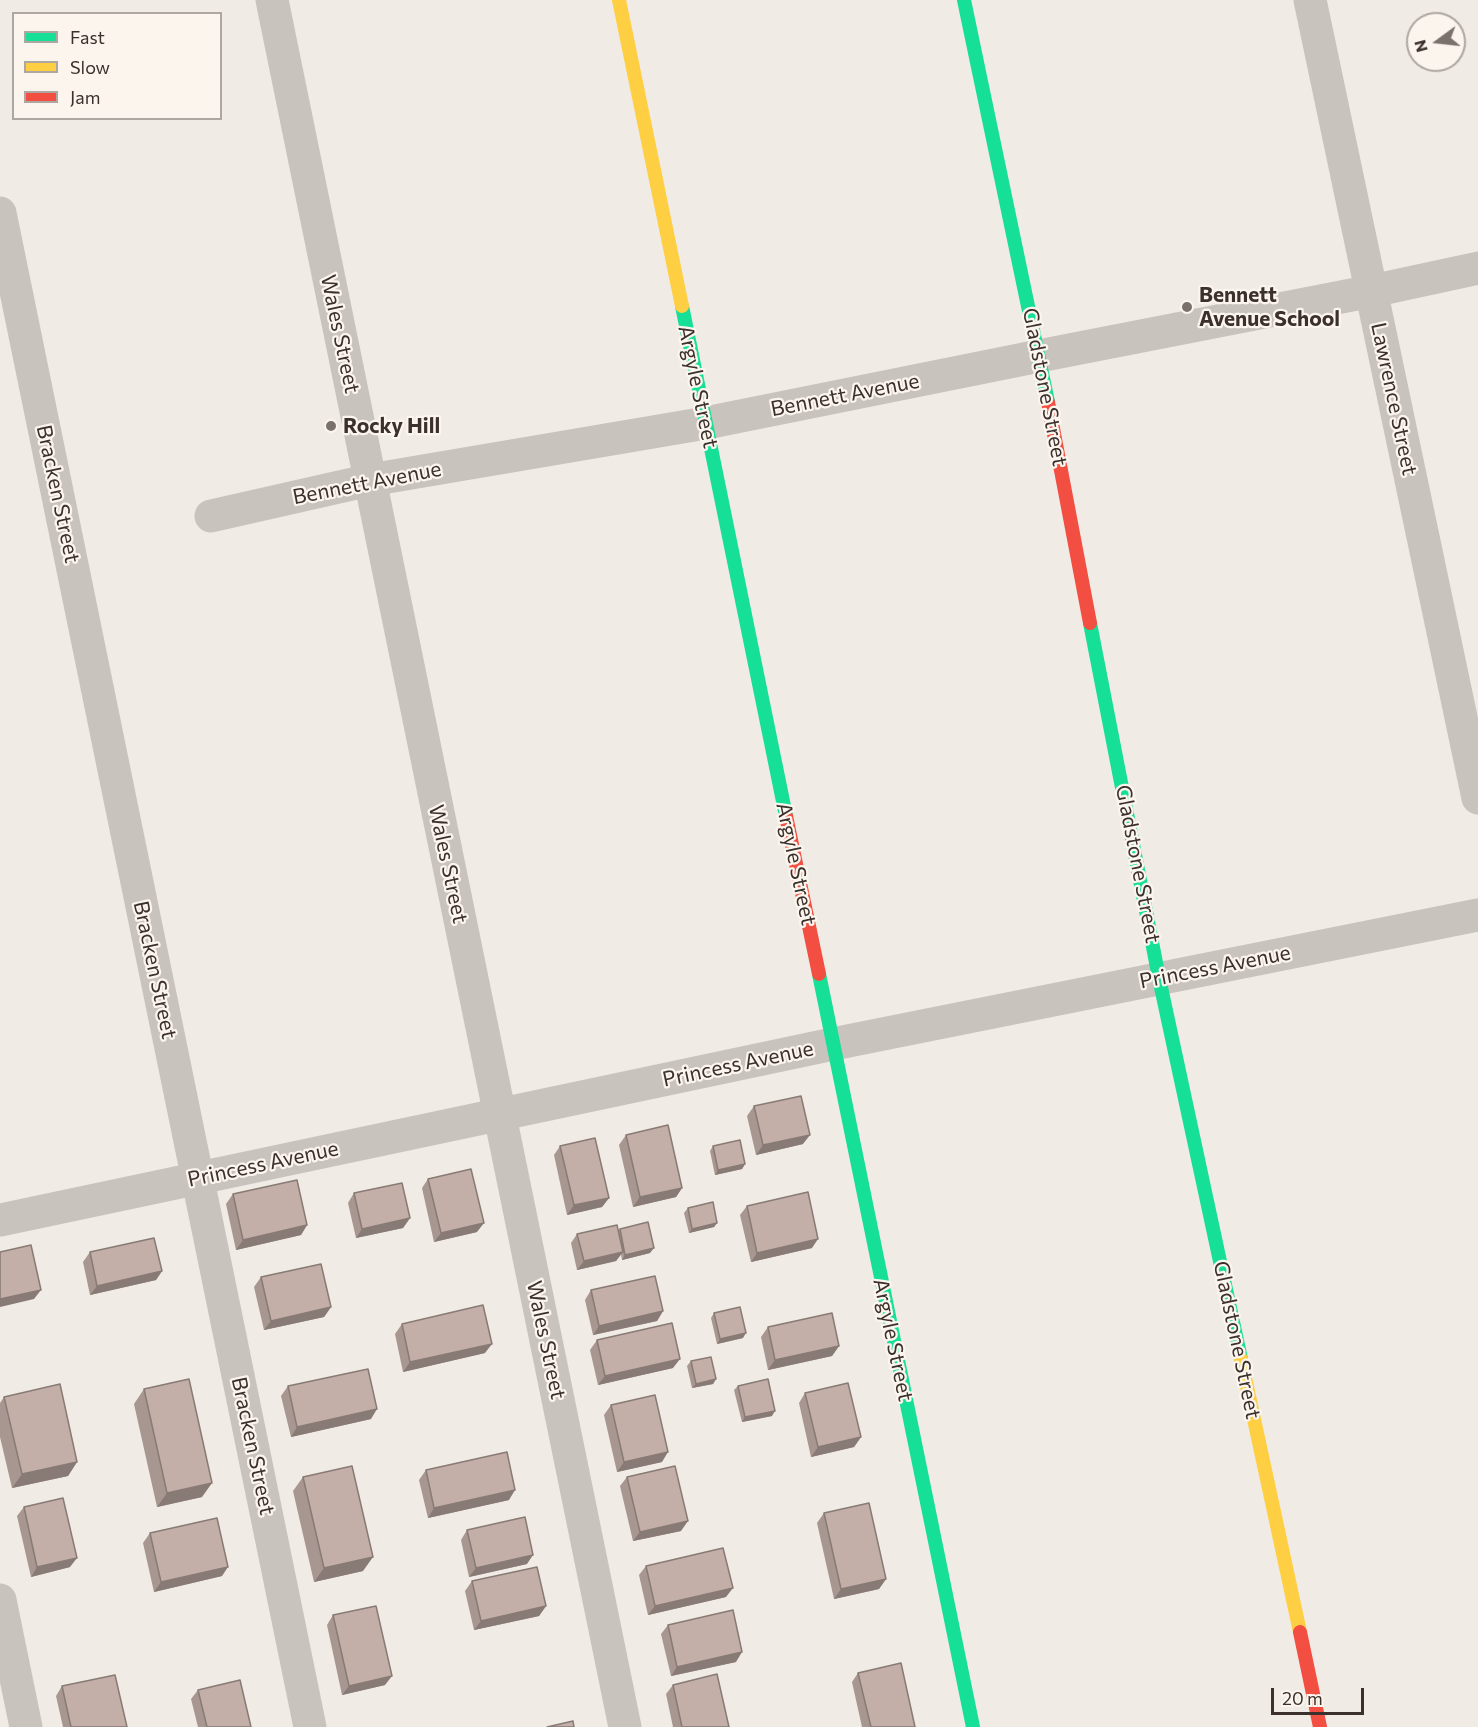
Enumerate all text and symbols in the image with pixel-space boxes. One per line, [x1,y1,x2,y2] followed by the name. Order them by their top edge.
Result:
[12,12,222,120] legend
[1406,12,1466,72] north arrow
[70,26,105,48] text: Fast
[1409,38,1431,55] text: N
[70,56,110,78] text: Slow
[70,86,100,108] text: Jam
[315,272,365,396] street label: Wales Street
[1199,282,1340,332] place label: Bennett Avenue School
[1180,300,1194,314] marker: Bennett Avenue School
[1017,306,1073,468] street label: Gladstone Street
[1366,320,1422,478] street label: Lawrence Street
[673,323,723,451] street label: Argyle Street
[769,368,921,422] street label: Bennett Avenue
[343,413,440,439] place label: Rocky Hill
[324,419,338,433] marker: Rocky Hill
[31,423,85,565] street label: Bracken Street
[291,456,443,510] street label: Bennett Avenue
[1110,783,1166,945] street label: Gladstone Street
[771,800,821,928] street label: Argyle Street
[423,802,473,926] street label: Wales Street
[128,899,182,1041] street label: Bracken Street
[1137,940,1293,994] street label: Princess Avenue
[660,1036,816,1092] street label: Princess Avenue
[185,1136,341,1192] street label: Princess Avenue
[1208,1259,1266,1421] street label: Gladstone Street
[868,1276,918,1404] street label: Argyle Street
[521,1278,571,1402] street label: Wales Street
[226,1375,280,1517] street label: Bracken Street
[1274,1676,1367,1714] scale bar
[1282,1687,1323,1709] text: 20 m

